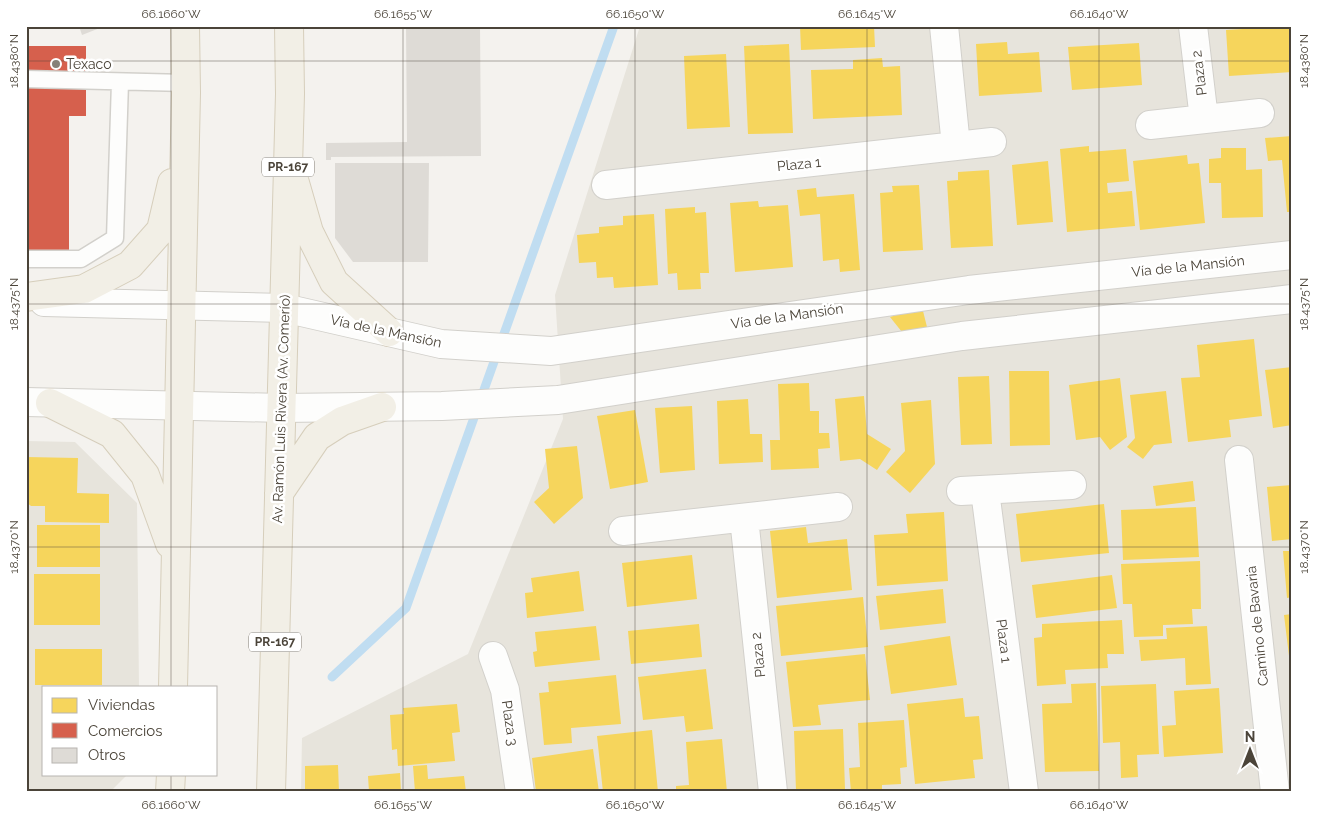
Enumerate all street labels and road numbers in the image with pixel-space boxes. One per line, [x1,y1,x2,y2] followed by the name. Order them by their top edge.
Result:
[1188,49,1210,97] street label: Plaza 2
[776,154,822,174] street label: Plaza 1
[262,158,314,176] road number: PR-167
[1131,252,1245,280] street label: Vía de la Mansión
[269,294,293,524] street label: Av. Ramón Luis Rivera (Av. Comerío)
[730,300,844,332] street label: Vía de la Mansión
[329,311,443,351] street label: Vía de la Mansión
[1243,565,1271,687] street label: Camino de Bavaria
[993,618,1015,664] street label: Plaza 1
[249,632,301,652] road number: PR-167
[748,632,768,678] street label: Plaza 2
[499,699,521,747] street label: Plaza 3

